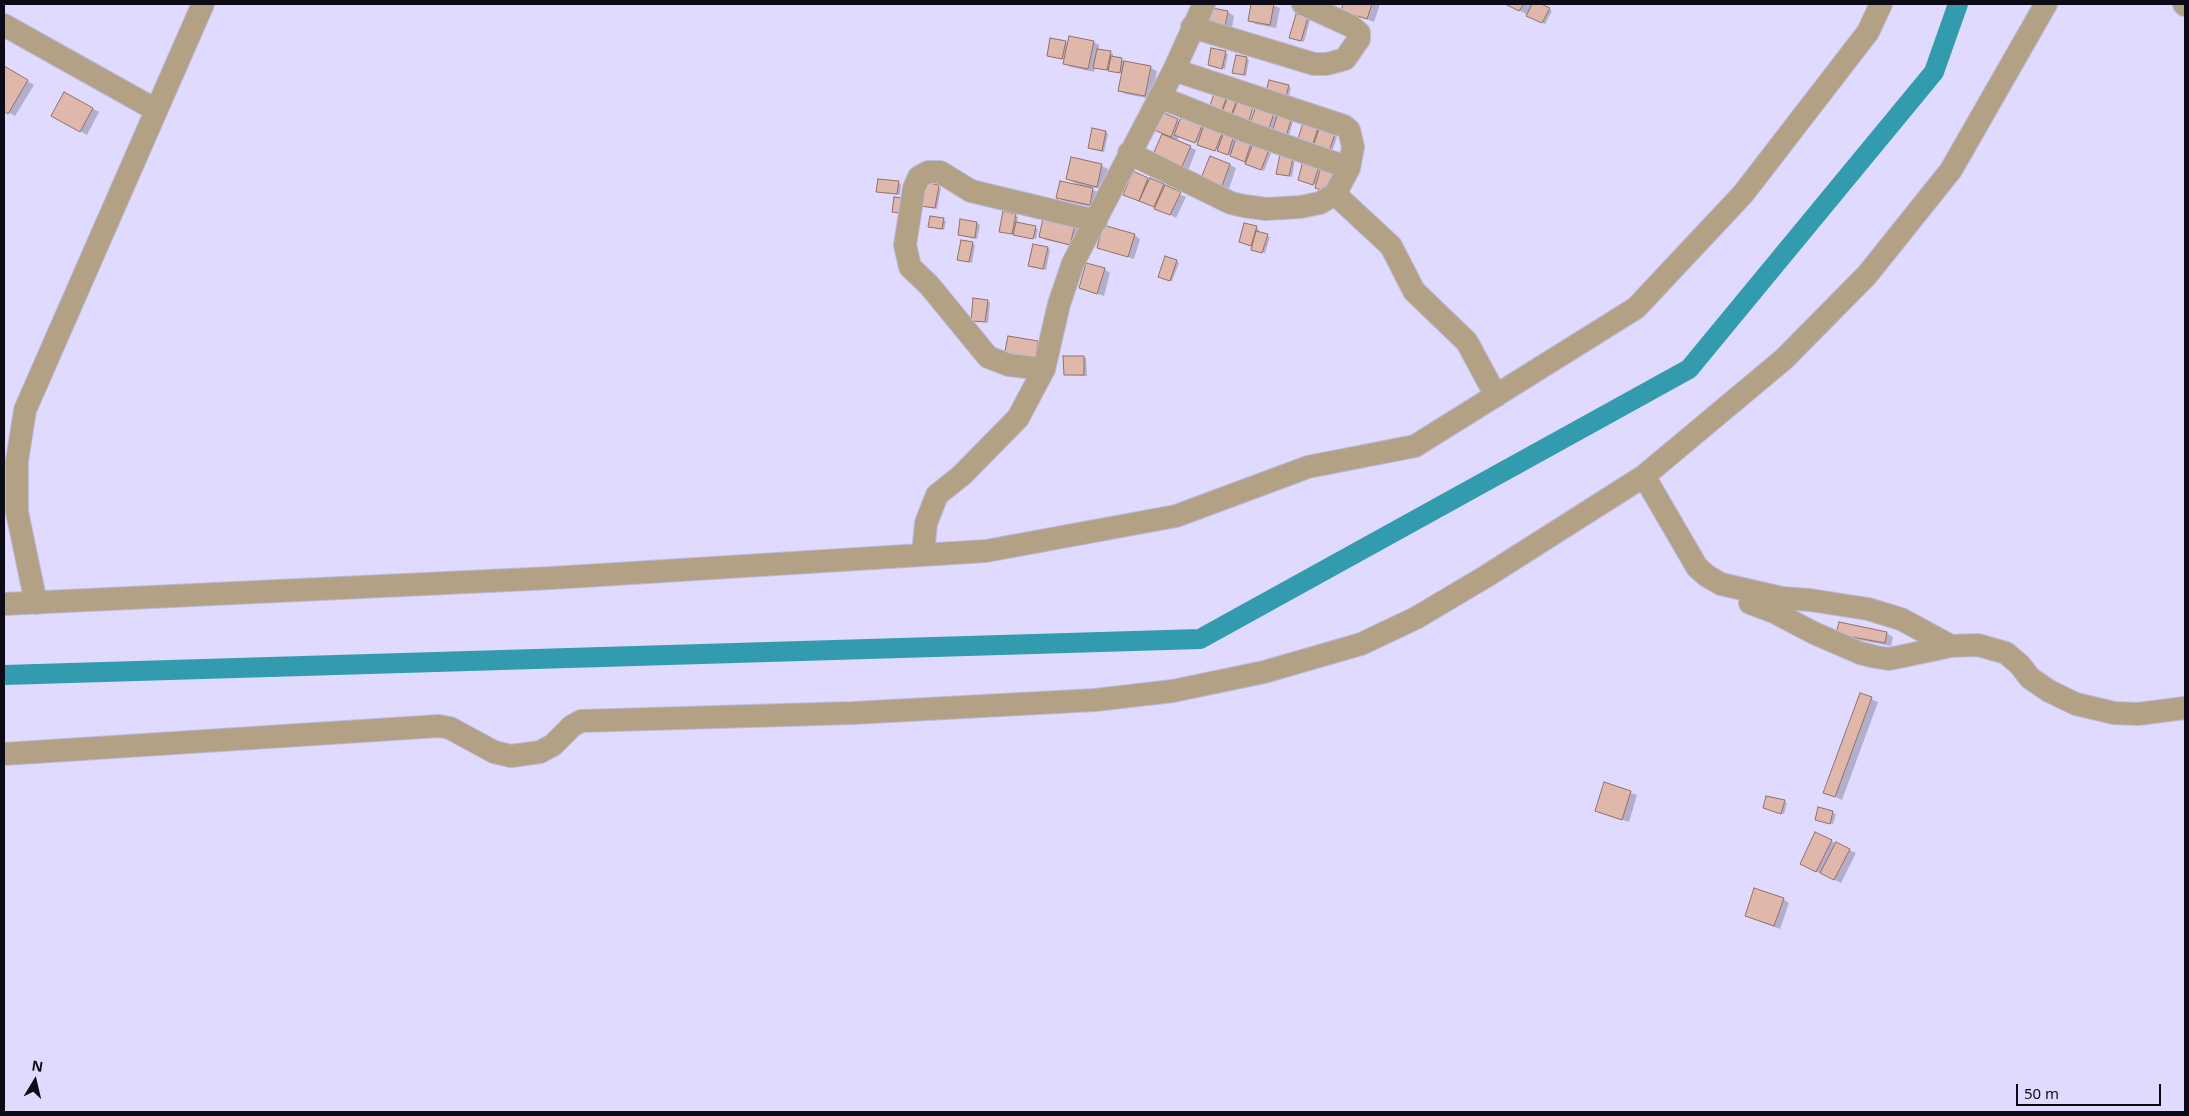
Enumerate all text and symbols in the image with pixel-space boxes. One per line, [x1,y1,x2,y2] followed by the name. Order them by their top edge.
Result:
[30,1055,45,1076] text: N
[10,1056,60,1106] north arrow
[2019,1074,2164,1106] scale bar
[2024,1083,2059,1103] text: 50 m

